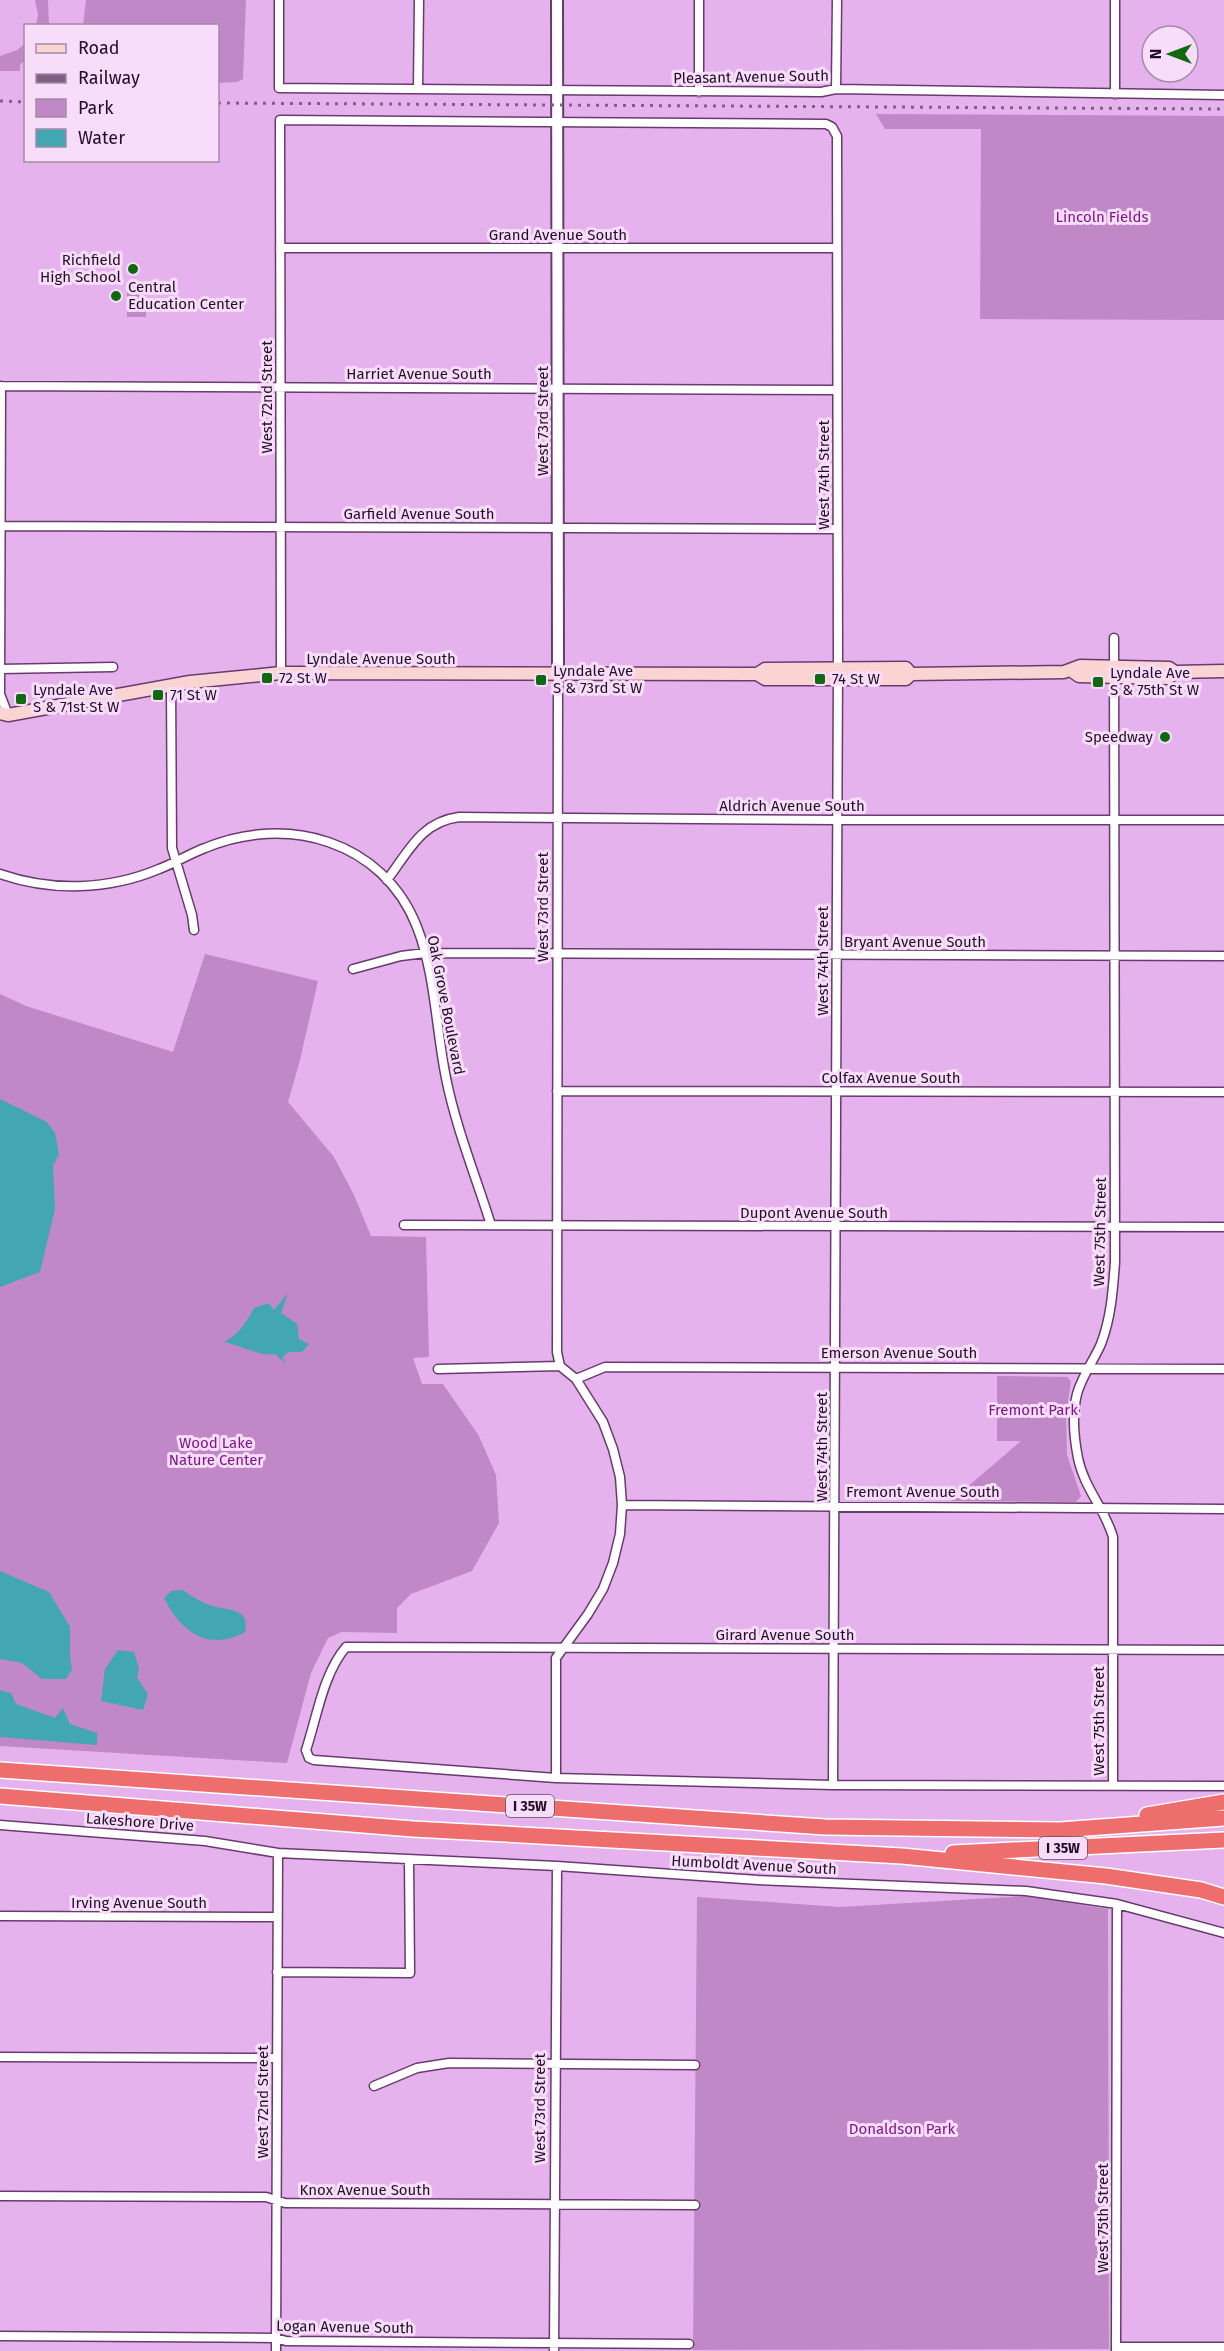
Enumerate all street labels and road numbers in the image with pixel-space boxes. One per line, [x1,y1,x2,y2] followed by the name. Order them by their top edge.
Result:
[673,67,829,87] street label: Pleasant Avenue South
[489,226,627,244] street label: Grand Avenue South
[258,340,276,454] street label: West 72nd Street
[346,365,492,383] street label: Harriet Avenue South
[534,366,552,476] street label: West 73rd Street
[815,420,833,530] street label: West 74th Street
[343,505,495,523] street label: Garfield Avenue South
[306,650,456,668] street label: Lyndale Avenue South
[719,797,865,815] street label: Aldrich Avenue South
[534,852,552,962] street label: West 73rd Street
[814,906,832,1016] street label: West 74th Street
[844,933,986,951] street label: Bryant Avenue South
[424,934,468,1076] street label: Oak Grove Boulevard
[822,1069,961,1087] street label: Colfax Avenue South
[1090,1177,1110,1287] street label: West 75th Street
[740,1204,888,1222] street label: Dupont Avenue South
[821,1344,977,1362] street label: Emerson Avenue South
[813,1392,831,1502] street label: West 74th Street
[846,1483,1000,1501] street label: Fremont Avenue South
[715,1626,855,1644] street label: Girard Avenue South
[1090,1666,1108,1776] street label: West 75th Street
[506,1795,554,1817] road number: I 35W
[85,1809,195,1835] street label: Lakeshore Drive
[1039,1837,1087,1859] road number: I 35W
[671,1852,837,1878] street label: Humboldt Avenue South
[71,1894,207,1912] street label: Irving Avenue South
[254,2045,272,2159] street label: West 72nd Street
[531,2053,549,2163] street label: West 73rd Street
[1094,2163,1112,2273] street label: West 75th Street
[299,2181,431,2199] street label: Knox Avenue South
[276,2317,414,2337] street label: Logan Avenue South

